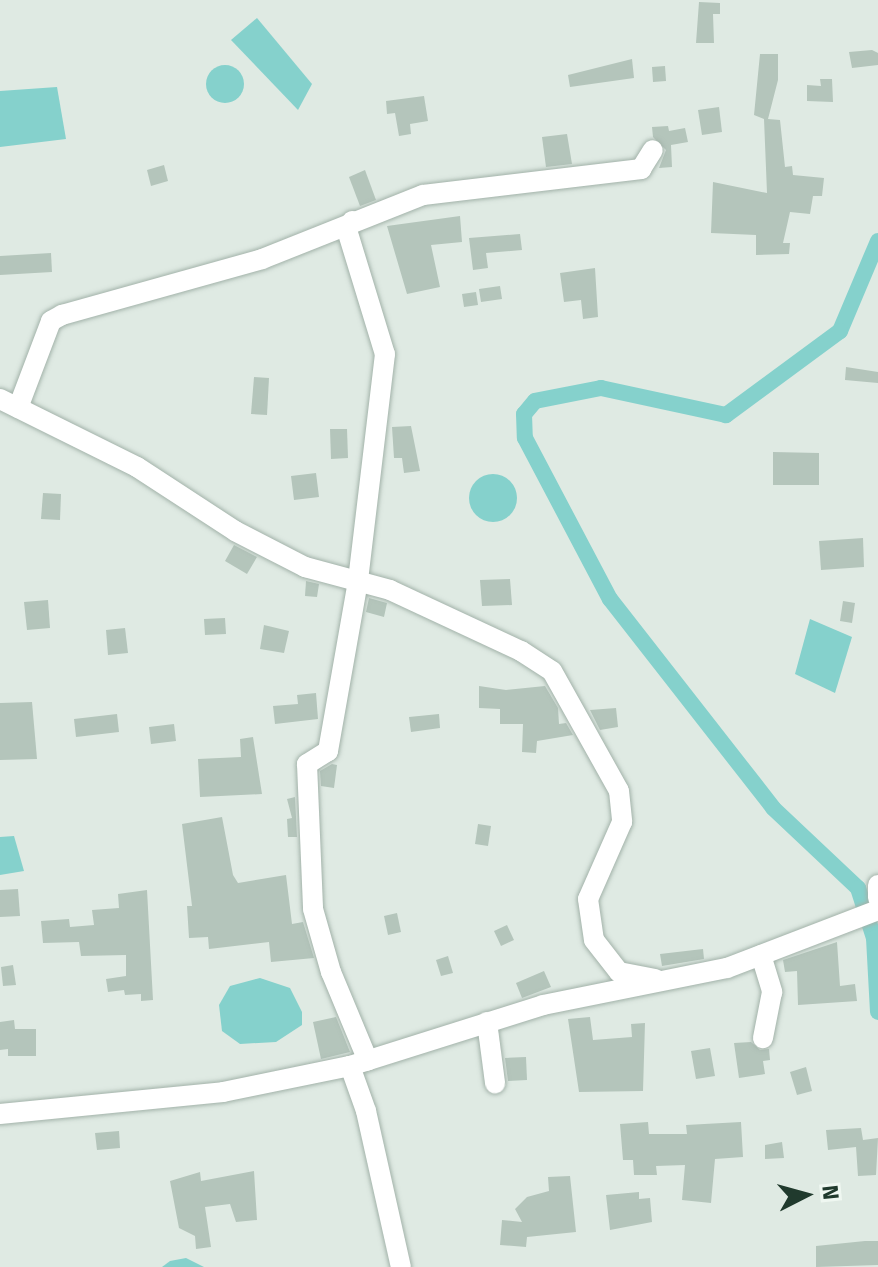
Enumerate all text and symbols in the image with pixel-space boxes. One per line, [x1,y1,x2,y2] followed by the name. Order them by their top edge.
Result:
[766,1155,846,1235] north arrow
[816,1184,845,1201] text: N

